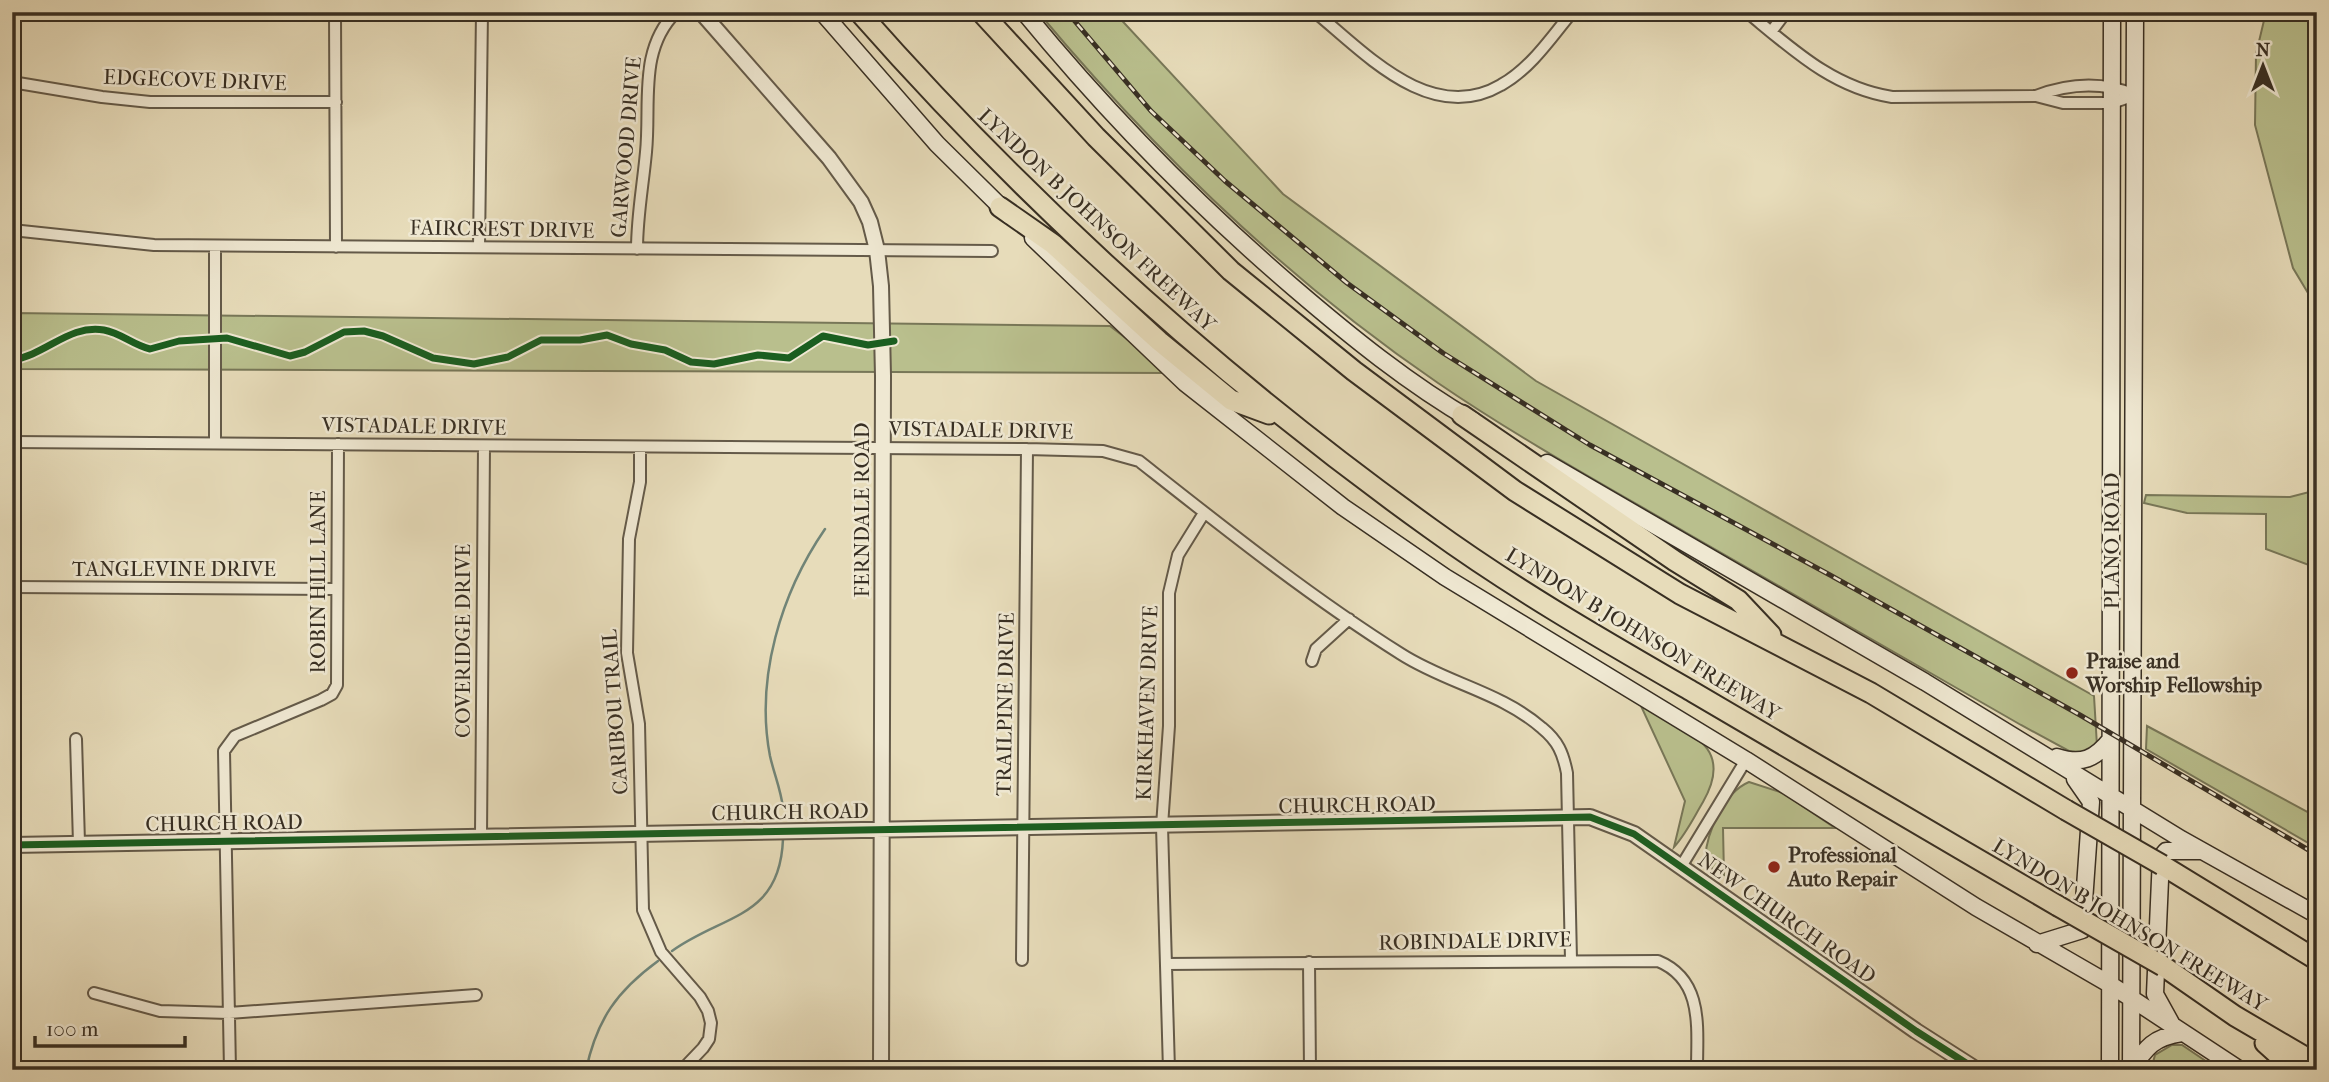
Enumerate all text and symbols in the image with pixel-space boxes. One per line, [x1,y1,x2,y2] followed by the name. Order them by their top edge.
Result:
[2228,32,2298,102] north arrow
[2256,39,2271,61] text: N
[606,55,646,239] street label: GARWOOD DRIVE
[103,65,287,95] street label: EDGECOVE DRIVE
[973,104,1221,337] street label: LYNDON B JOHNSON FREEWAY
[409,215,595,243] street label: FAIRCREST DRIVE
[320,412,507,440] street label: VISTADALE DRIVE
[887,416,1074,444] street label: VISTADALE DRIVE
[850,423,874,597] street label: FERNDALE ROAD
[2100,473,2124,609] street label: PLANO ROAD
[306,490,330,674] street label: ROBIN HILL LANE
[1501,542,1785,726] street label: LYNDON B JOHNSON FREEWAY
[451,544,475,738] street label: COVERIDGE DRIVE
[72,557,276,581] street label: TANGLEVINE DRIVE
[1132,605,1162,801] street label: KIRKHAVEN DRIVE
[991,612,1019,796] street label: TRAILPINE DRIVE
[597,628,633,796] street label: CARIBOU TRAIL
[2085,649,2263,697] place label: Praise and Worship Fellowship
[2064,665,2080,681] marker: Praise and Worship Fellowship
[1278,792,1436,818] street label: CHURCH ROAD
[711,799,869,825] street label: CHURCH ROAD
[145,810,303,836] street label: CHURCH ROAD
[1988,833,2272,1017] street label: LYNDON B JOHNSON FREEWAY
[1786,843,1899,891] place label: Professional Auto Repair
[1694,848,1880,988] street label: NEW CHURCH ROAD
[1766,859,1782,875] marker: Professional Auto Repair
[1378,927,1572,955] street label: ROBINDALE DRIVE
[35,1005,186,1049] scale bar
[46,1017,99,1041] text: 100 m

